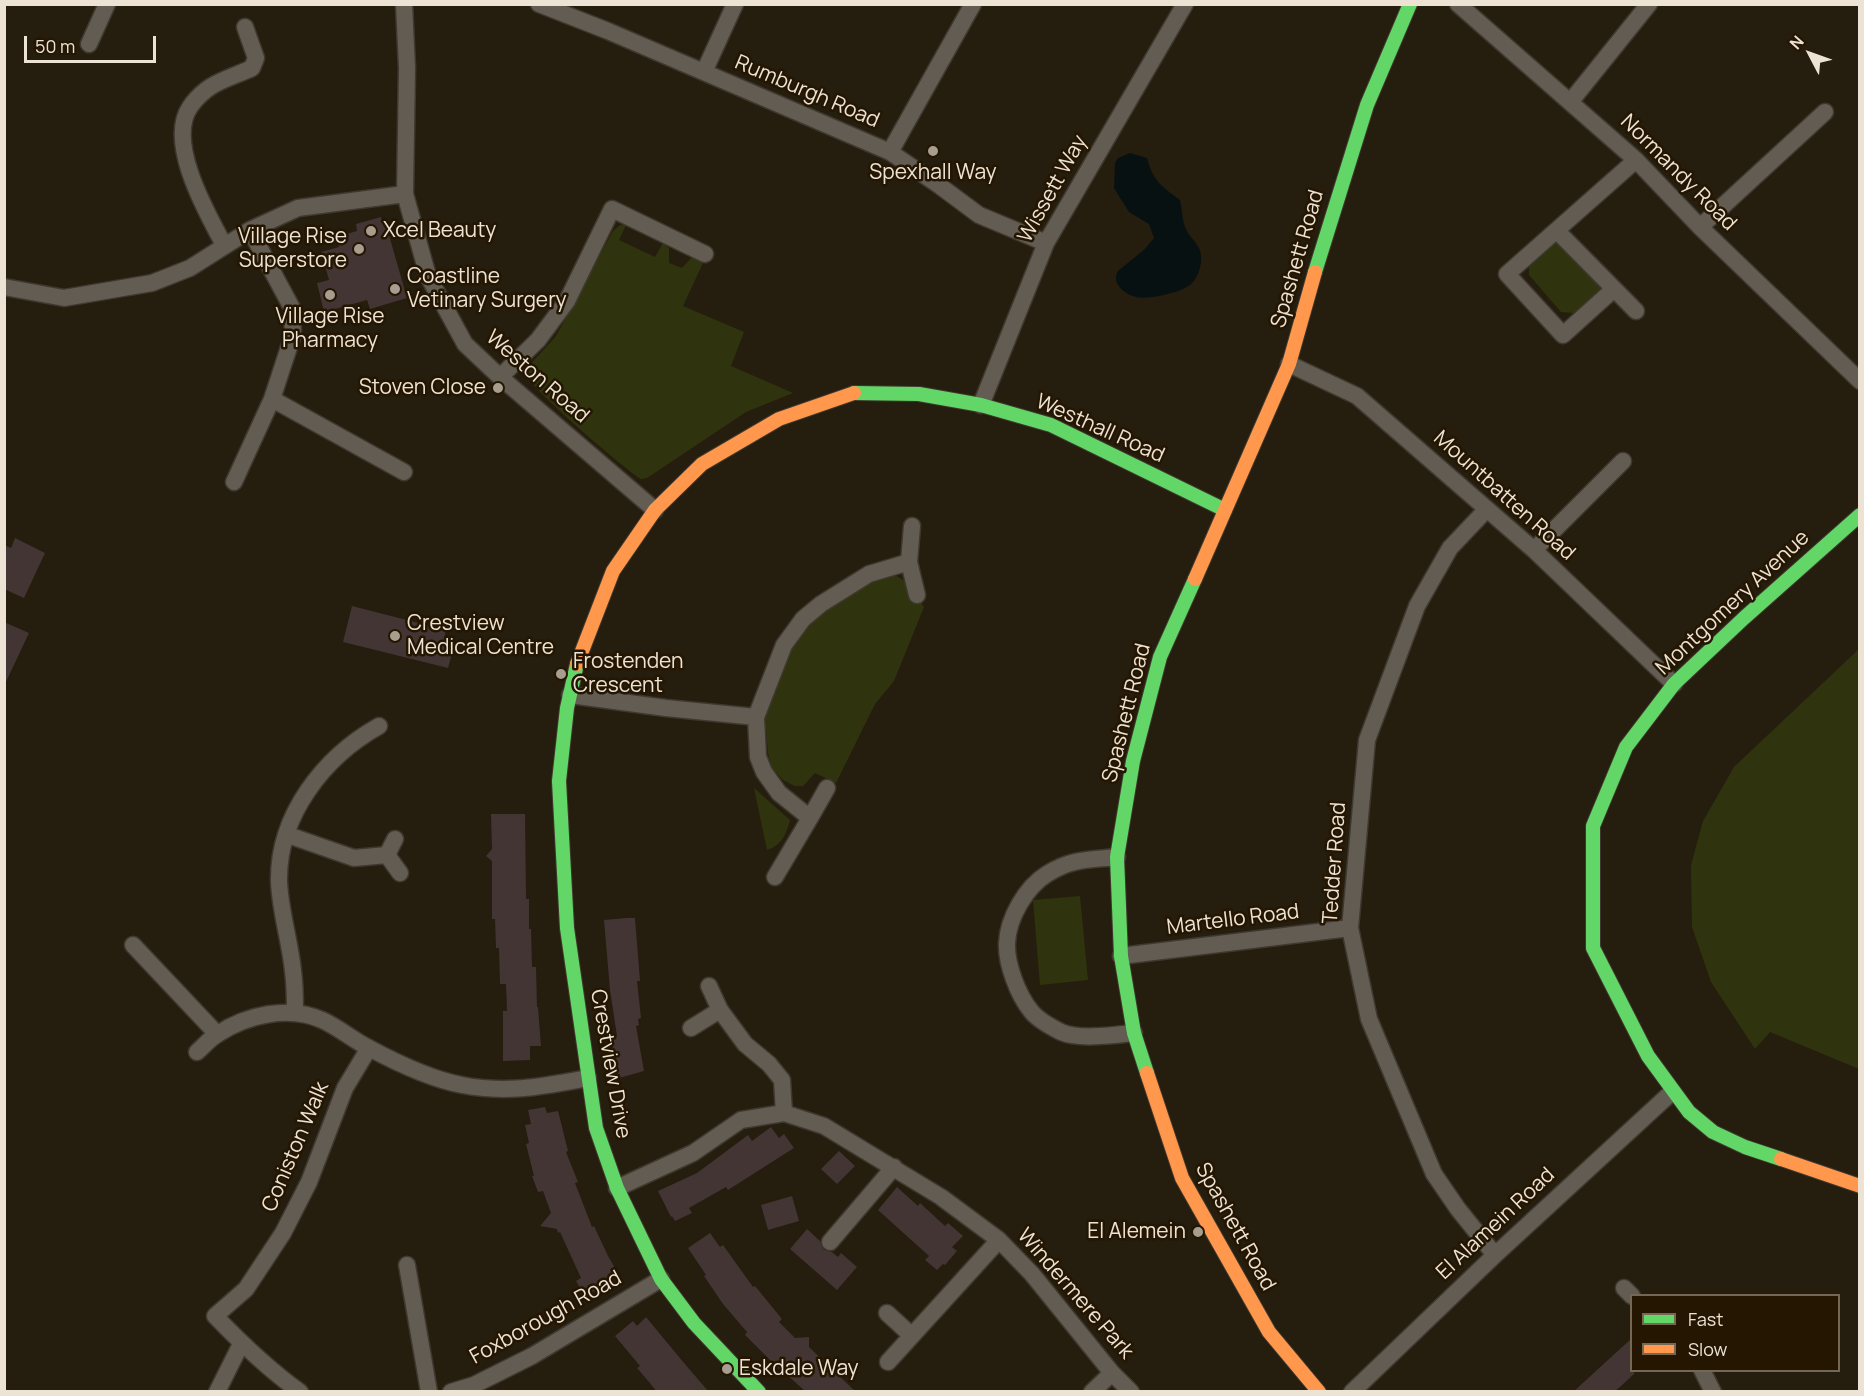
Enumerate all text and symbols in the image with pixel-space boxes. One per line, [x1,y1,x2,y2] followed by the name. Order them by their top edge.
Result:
[27,24,159,62] scale bar
[1780,24,1840,84] north arrow
[1784,31,1808,54] text: N
[35,34,75,58] text: 50 m
[731,50,883,134] street label: Rumburgh Road
[1615,110,1741,236] street label: Normandy Road
[1013,131,1093,247] street label: Wissett Way
[926,144,940,158] marker: Spexhall Way
[869,160,997,186] place label: Spexhall Way
[1266,187,1330,331] street label: Spashett Road
[383,218,496,244] place label: Xcel Beauty
[238,224,347,274] place label: Village Rise Superstore
[364,224,378,238] marker: Xcel Beauty
[352,242,366,256] marker: Village Rise Superstore
[407,264,567,314] place label: Coastline Vetinary Surgery
[388,282,402,296] marker: Coastline Vetinary Surgery
[323,288,337,302] marker: Village Rise Pharmacy
[276,304,384,354] place label: Village Rise Pharmacy
[480,325,594,429] street label: Weston Road
[359,375,486,401] place label: Stoven Close
[491,381,505,395] marker: Stoven Close
[1032,389,1168,469] street label: Westhall Road
[1428,426,1580,566] street label: Mountbatten Road
[1651,525,1815,681] street label: Montgomery Avenue
[407,611,554,661] place label: Crestview Medical Centre
[388,629,402,643] marker: Crestview Medical Centre
[1098,641,1156,785] street label: Spashett Road
[573,649,684,699] place label: Frostenden Crescent
[554,667,568,681] marker: Frostenden Crescent
[1318,801,1352,925] street label: Tedder Road
[1165,899,1301,941] street label: Martello Road
[584,987,636,1141] street label: Crestview Drive
[257,1078,335,1216] street label: Coniston Walk
[1189,1159,1281,1295] street label: Spashett Road
[1432,1163,1560,1285] street label: El Alamein Road
[1087,1219,1186,1245] place label: El Alemein
[1012,1224,1138,1364] street label: Windermere Park
[1191,1225,1205,1239] marker: El Alemein
[466,1266,626,1370] street label: Foxborough Road
[1630,1294,1840,1372] legend
[1688,1307,1723,1331] text: Fast
[1688,1337,1727,1361] text: Slow
[739,1356,859,1382] place label: Eskdale Way
[720,1362,734,1376] marker: Eskdale Way

